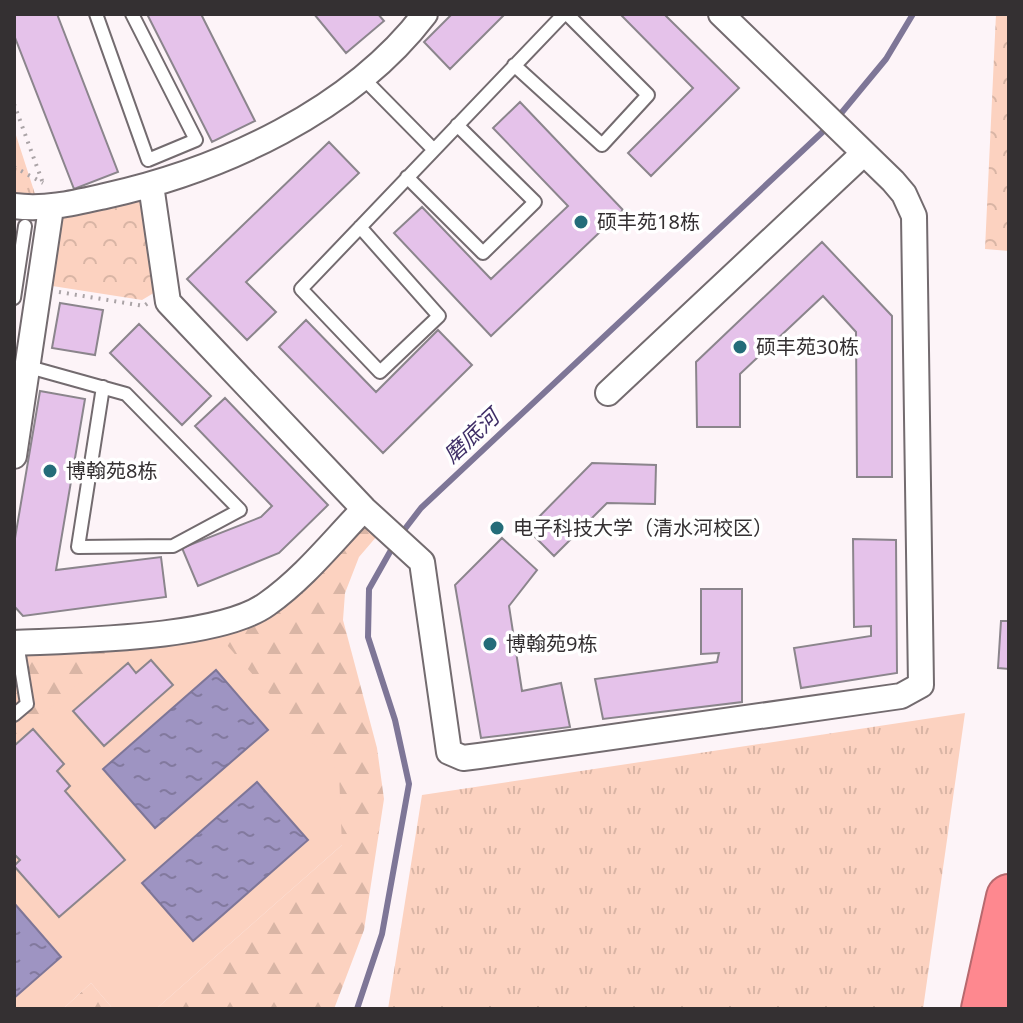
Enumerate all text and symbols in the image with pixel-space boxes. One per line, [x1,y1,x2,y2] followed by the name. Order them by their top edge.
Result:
[597,208,700,235] place label: 硕丰苑18栋
[572,213,590,231] marker: 硕丰苑18栋
[756,333,859,360] place label: 硕丰苑30栋
[731,338,749,356] marker: 硕丰苑30栋
[436,399,508,469] water label: 磨底河
[66,457,157,484] place label: 博翰苑8栋
[41,462,59,480] marker: 博翰苑8栋
[513,514,773,541] place label: 电子科技大学（清水河校区）
[488,519,506,537] marker: 电子科技大学（清水河校区）
[506,630,597,657] place label: 博翰苑9栋
[481,635,499,653] marker: 博翰苑9栋

